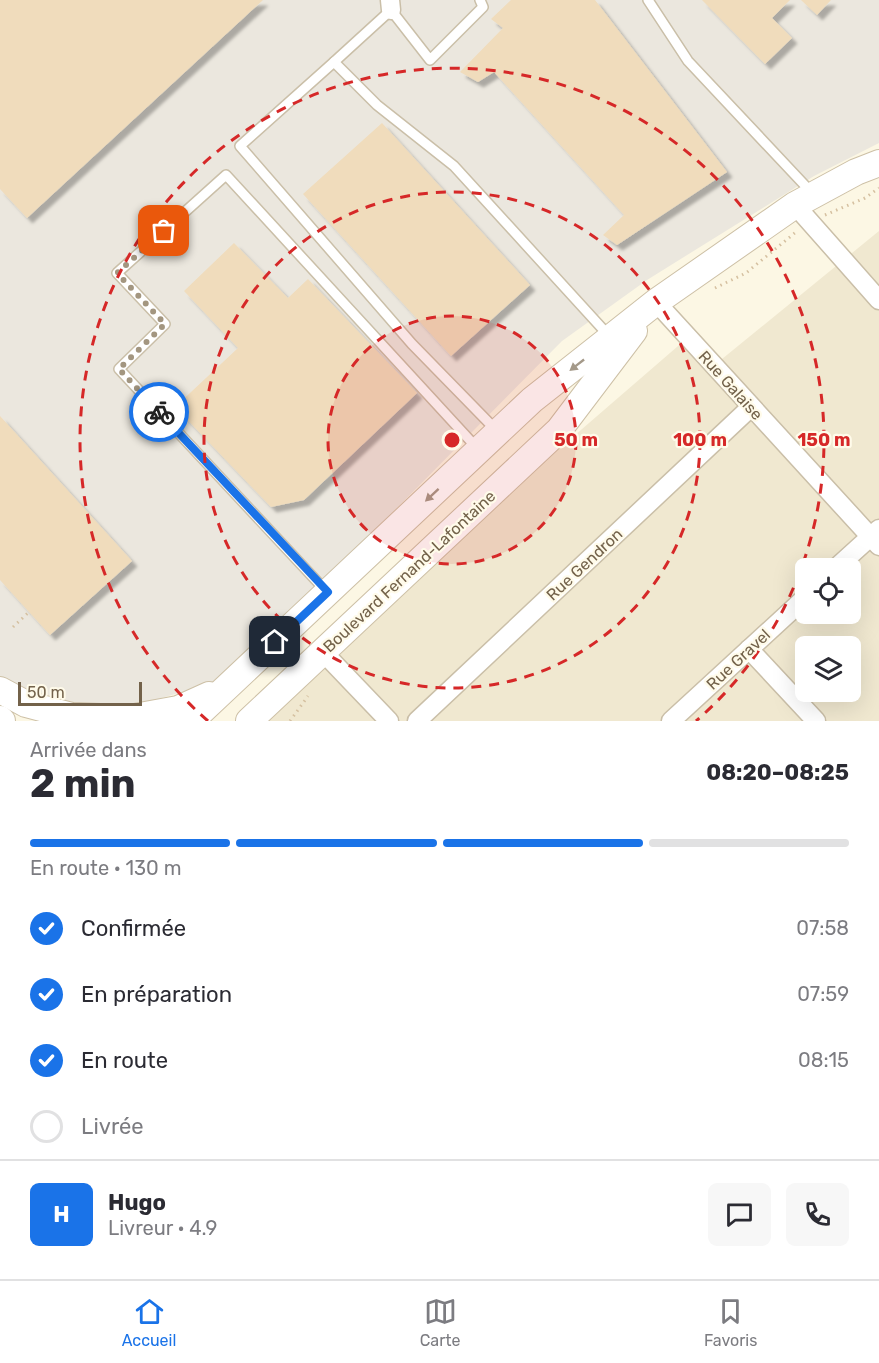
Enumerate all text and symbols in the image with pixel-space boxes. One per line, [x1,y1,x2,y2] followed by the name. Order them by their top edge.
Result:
[138,205,189,256] pin
[147,214,180,247] icon: bag
[695,347,767,424] street label: Rue Galaise
[569,358,585,371] one-way arrow
[129,382,189,442] courier
[143,396,176,429] icon: bike
[554,429,598,451] text: 50 m
[673,429,727,451] text: 100 m
[797,429,851,451] text: 150 m
[442,430,462,450] centre of rings
[319,486,499,656] street label: Boulevard Fernand-Lafontaine
[425,487,439,501] one-way arrow
[542,524,626,604] street label: Rue Gendron
[795,558,861,702] map controls
[795,558,861,624] button: locate
[249,616,300,667] pin
[258,625,291,658] icon: home
[703,625,774,694] street label: Rue Gravel
[795,636,861,702] button: layers
[18,679,142,706] scale bar
[27,683,65,702] text: 50 m
[30,738,147,762] text: Arrivée dans
[706,759,849,786] text: 08:20–08:25
[30,761,136,807] text: 2 min
[30,856,181,880] text: En route · 130 m
[30,912,63,945] icon: check
[81,915,186,942] text: Confirmée
[796,916,849,940] text: 07:58
[30,978,63,1011] icon: check
[81,981,232,1008] text: En préparation
[797,982,849,1006] text: 07:59
[30,1044,63,1077] icon: check
[81,1047,168,1074] text: En route
[798,1048,849,1072] text: 08:15
[81,1113,144,1140] text: Livrée
[708,1183,771,1246] button: chat
[786,1183,849,1246] button: phone
[108,1189,166,1216] text: Hugo
[53,1201,70,1228] text: H
[108,1216,217,1240] text: Livreur · 4.9
[122,1295,176,1350] tab: Accueil
[420,1295,461,1350] tab: Carte
[704,1295,757,1350] tab: Favoris

